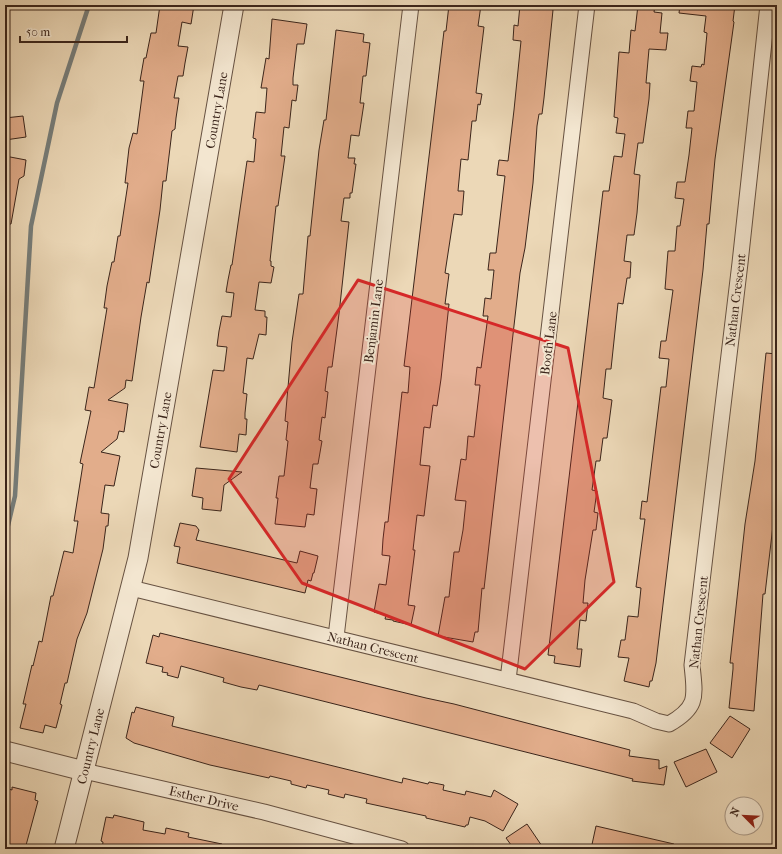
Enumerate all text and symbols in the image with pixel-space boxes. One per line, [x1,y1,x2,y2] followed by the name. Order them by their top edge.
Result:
[20,18,127,44] scale bar
[26,25,50,39] text: 50 m
[202,70,231,150] street label: Country Lane
[722,252,749,347] street label: Nathan Crescent
[361,278,386,364] street label: Benjamin Lane
[537,310,560,376] street label: Booth Lane
[146,390,175,470] street label: Country Lane
[686,574,711,669] street label: Nathan Crescent
[326,629,420,666] street label: Nathan Crescent
[74,706,107,786] street label: Country Lane
[168,783,241,814] street label: Esther Drive
[724,796,764,836] north arrow
[728,805,743,819] text: N

